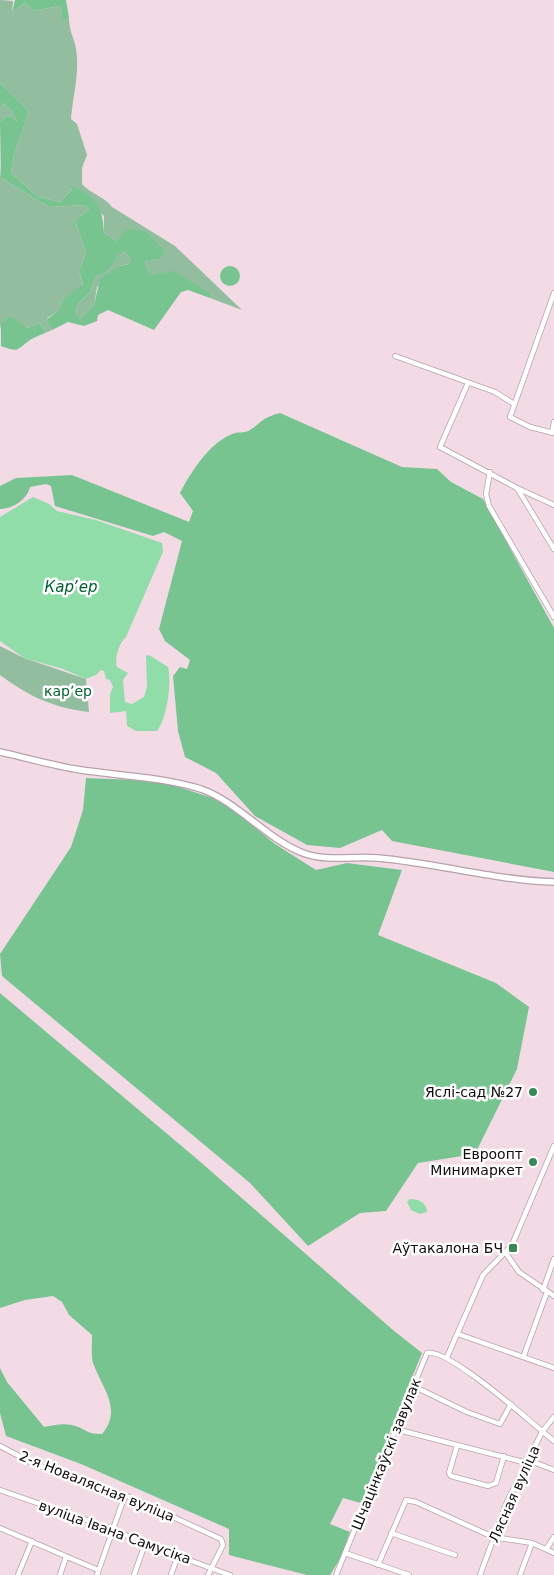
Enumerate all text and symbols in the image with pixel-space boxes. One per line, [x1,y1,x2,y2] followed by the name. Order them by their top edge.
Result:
[45,578,97,596] water label: Карʼер
[44,683,92,699] park label: карʼер
[425,1084,523,1100] place label: Яслі-сад №27
[527,1086,539,1098] marker: Яслі-сад №27
[430,1146,523,1178] place label: Евроопт Минимаркет
[527,1156,539,1168] marker: Евроопт Минимаркет
[392,1240,503,1256] place label: Аўтакалона БЧ
[507,1242,519,1254] marker: Аўтакалона БЧ
[348,1376,424,1532] street label: Шчацінкаўскі завулак
[485,1443,543,1545] street label: Лясная вуліца
[17,1448,177,1524] street label: 2-я Новалясная вуліца
[37,1497,193,1567] street label: вуліца Івана Самусіка

